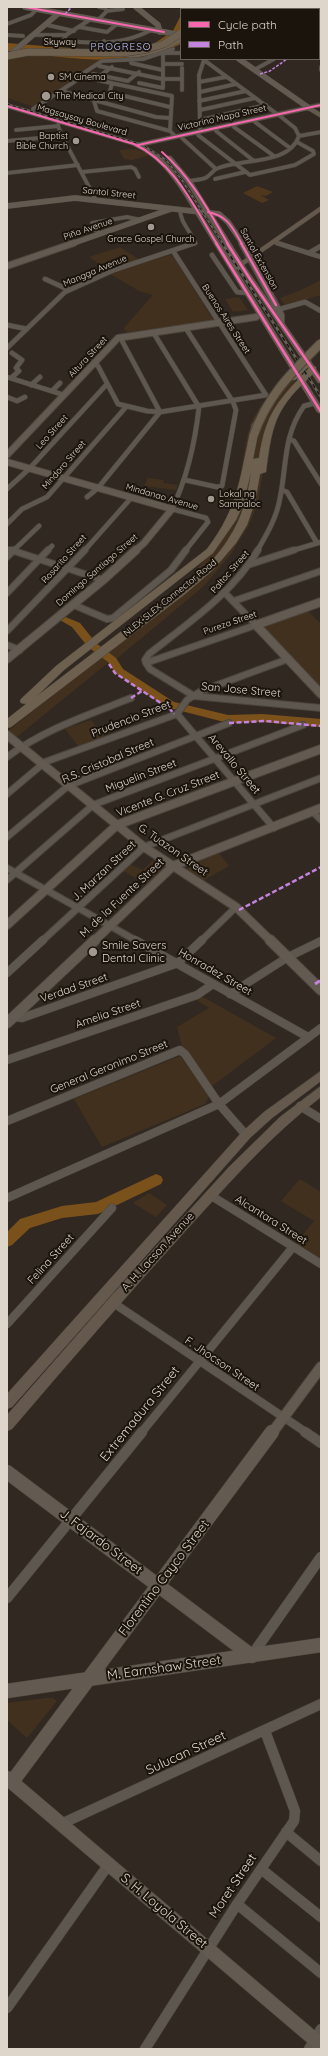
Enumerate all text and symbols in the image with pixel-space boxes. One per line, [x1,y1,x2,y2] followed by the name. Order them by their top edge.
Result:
[180,8,320,60] legend
[218,17,277,32] text: Cycle path
[44,37,76,47] street label: Skyway
[218,37,243,52] text: Path
[91,41,151,53] district label: PROGRESO
[46,72,56,82] marker: SM Cinema
[59,72,106,82] place label: SM Cinema
[40,90,52,102] marker: The Medical City
[55,91,124,101] place label: The Medical City
[36,102,128,138] street label: Magsaysay Boulevard
[177,103,267,133] street label: Victorino Mapa Street
[16,131,68,152] place label: Baptist Bible Church
[71,136,81,146] marker: Baptist Bible Church
[82,185,136,201] street label: Santol Street
[62,216,114,242] street label: Piña Avenue
[146,222,156,232] marker: Grace Gospel Church
[238,226,280,292] street label: Santol Extension
[107,234,195,244] place label: Grace Gospel Church
[62,253,128,289] street label: Mangga Avenue
[199,282,253,356] street label: Buenos Aires Street
[66,334,110,380] street label: Altura Street
[34,413,70,451] street label: Leo Street
[40,438,88,492] street label: Mindoro Street
[125,481,199,513] street label: Mindanao Avenue
[219,489,261,510] place label: Lokal ng Sampaloc
[206,494,216,504] marker: Lokal ng Sampaloc
[39,532,89,586] street label: Rosarito Street
[54,532,140,608] street label: Domingo Santiago Street
[209,548,251,596] street label: Paltoc Street
[121,557,219,639] street label: NLEX-SLEX Connector Road
[202,609,258,637] street label: Pureza Street
[201,680,281,700] street label: San Jose Street
[89,698,173,740] street label: Prudencio Street
[205,731,263,797] street label: Arevallo Street
[60,736,156,786] street label: R.S. Cristobal Street
[104,756,178,796] street label: Miguelin Street
[115,768,221,820] street label: Vicente G. Cruz Street
[136,821,210,879] street label: G. Tuazon Street
[69,838,139,904] street label: J. Marzan Street
[77,856,167,940] street label: M. de la Fuente Street
[102,939,166,965] place label: Smile Savers Dental Clinic
[87,946,99,958] marker: Smile Savers Dental Clinic
[176,946,254,998] street label: Honradez Street
[39,970,109,1006] street label: Verdad Street
[74,997,142,1031] street label: Amelia Street
[48,1037,170,1097] street label: General Geronimo Street
[233,1193,309,1247] street label: Alcantara Street
[119,1210,197,1294] street label: A. H. Lacson Avenue
[25,1231,77,1287] street label: Felina Street
[182,1334,262,1394] street label: F. Jhocson Street
[97,1363,183,1465] street label: Extremadura Street
[57,1506,145,1578] street label: J. Fajardo Street
[115,1517,213,1639] street label: Florentino Cayco Street
[106,1652,222,1684] street label: M. Earnshaw Street
[144,1728,228,1778] street label: Sulucan Street
[206,1851,260,1921] street label: Moret Street
[117,1870,211,1952] street label: S. H. Loyola Street

